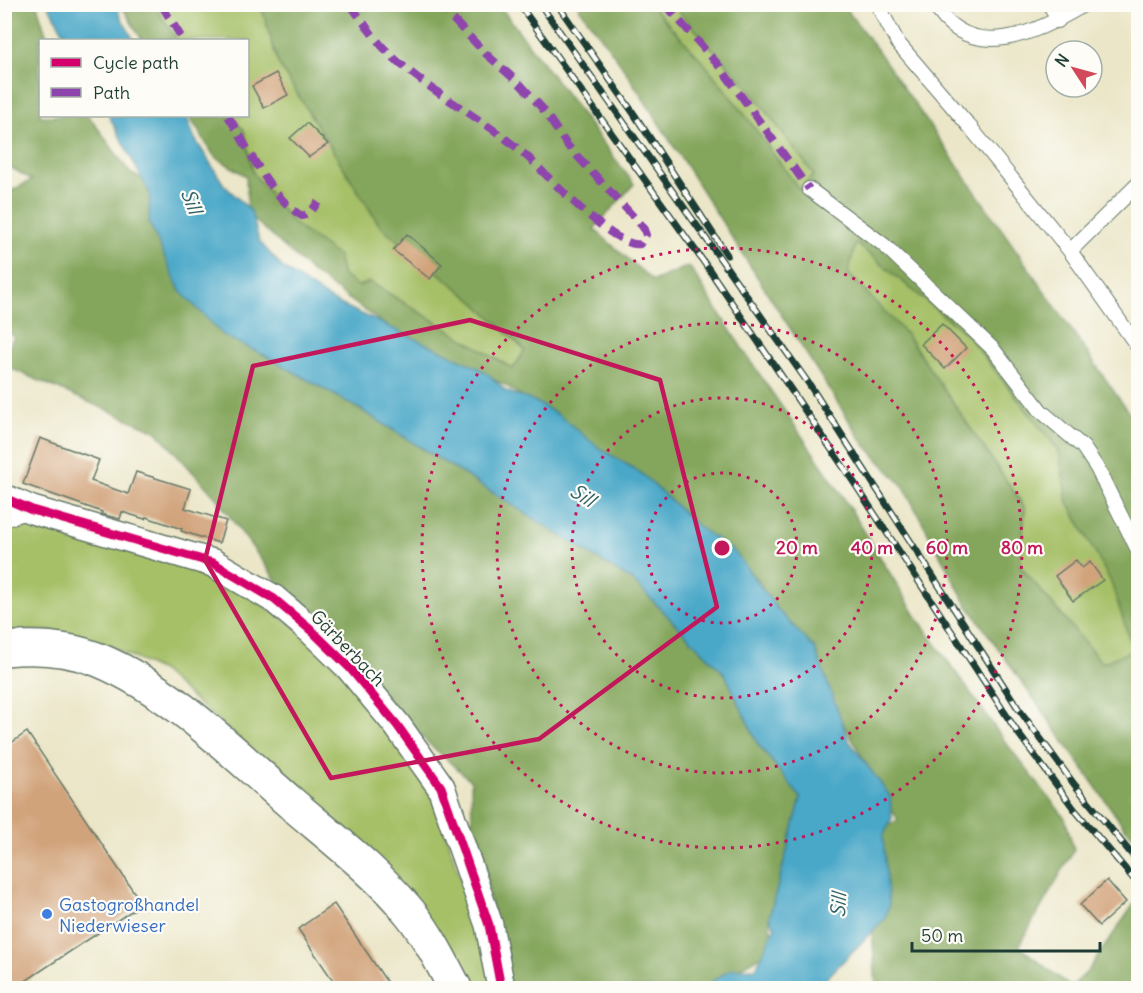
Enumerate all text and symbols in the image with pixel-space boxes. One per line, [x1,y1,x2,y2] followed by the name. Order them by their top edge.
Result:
[39,39,249,117] legend
[1044,39,1104,99] north arrow
[1051,50,1073,71] text: N
[93,51,179,74] text: Cycle path
[93,81,130,104] text: Path
[176,185,209,219] water label: Sill
[566,478,602,514] water label: Sill
[776,536,818,559] text: 20 m
[851,536,893,559] text: 40 m
[926,536,968,559] text: 60 m
[1001,536,1043,559] text: 80 m
[712,538,732,558] centre of rings
[306,605,390,691] street label: Gärberbach
[825,889,852,918] water label: Sill
[59,893,199,937] place label: Gastogroßhandel Niederwieser
[40,907,54,921] marker: Gastogroßhandel Niederwieser
[912,915,1100,953] scale bar
[921,924,963,947] text: 50 m

